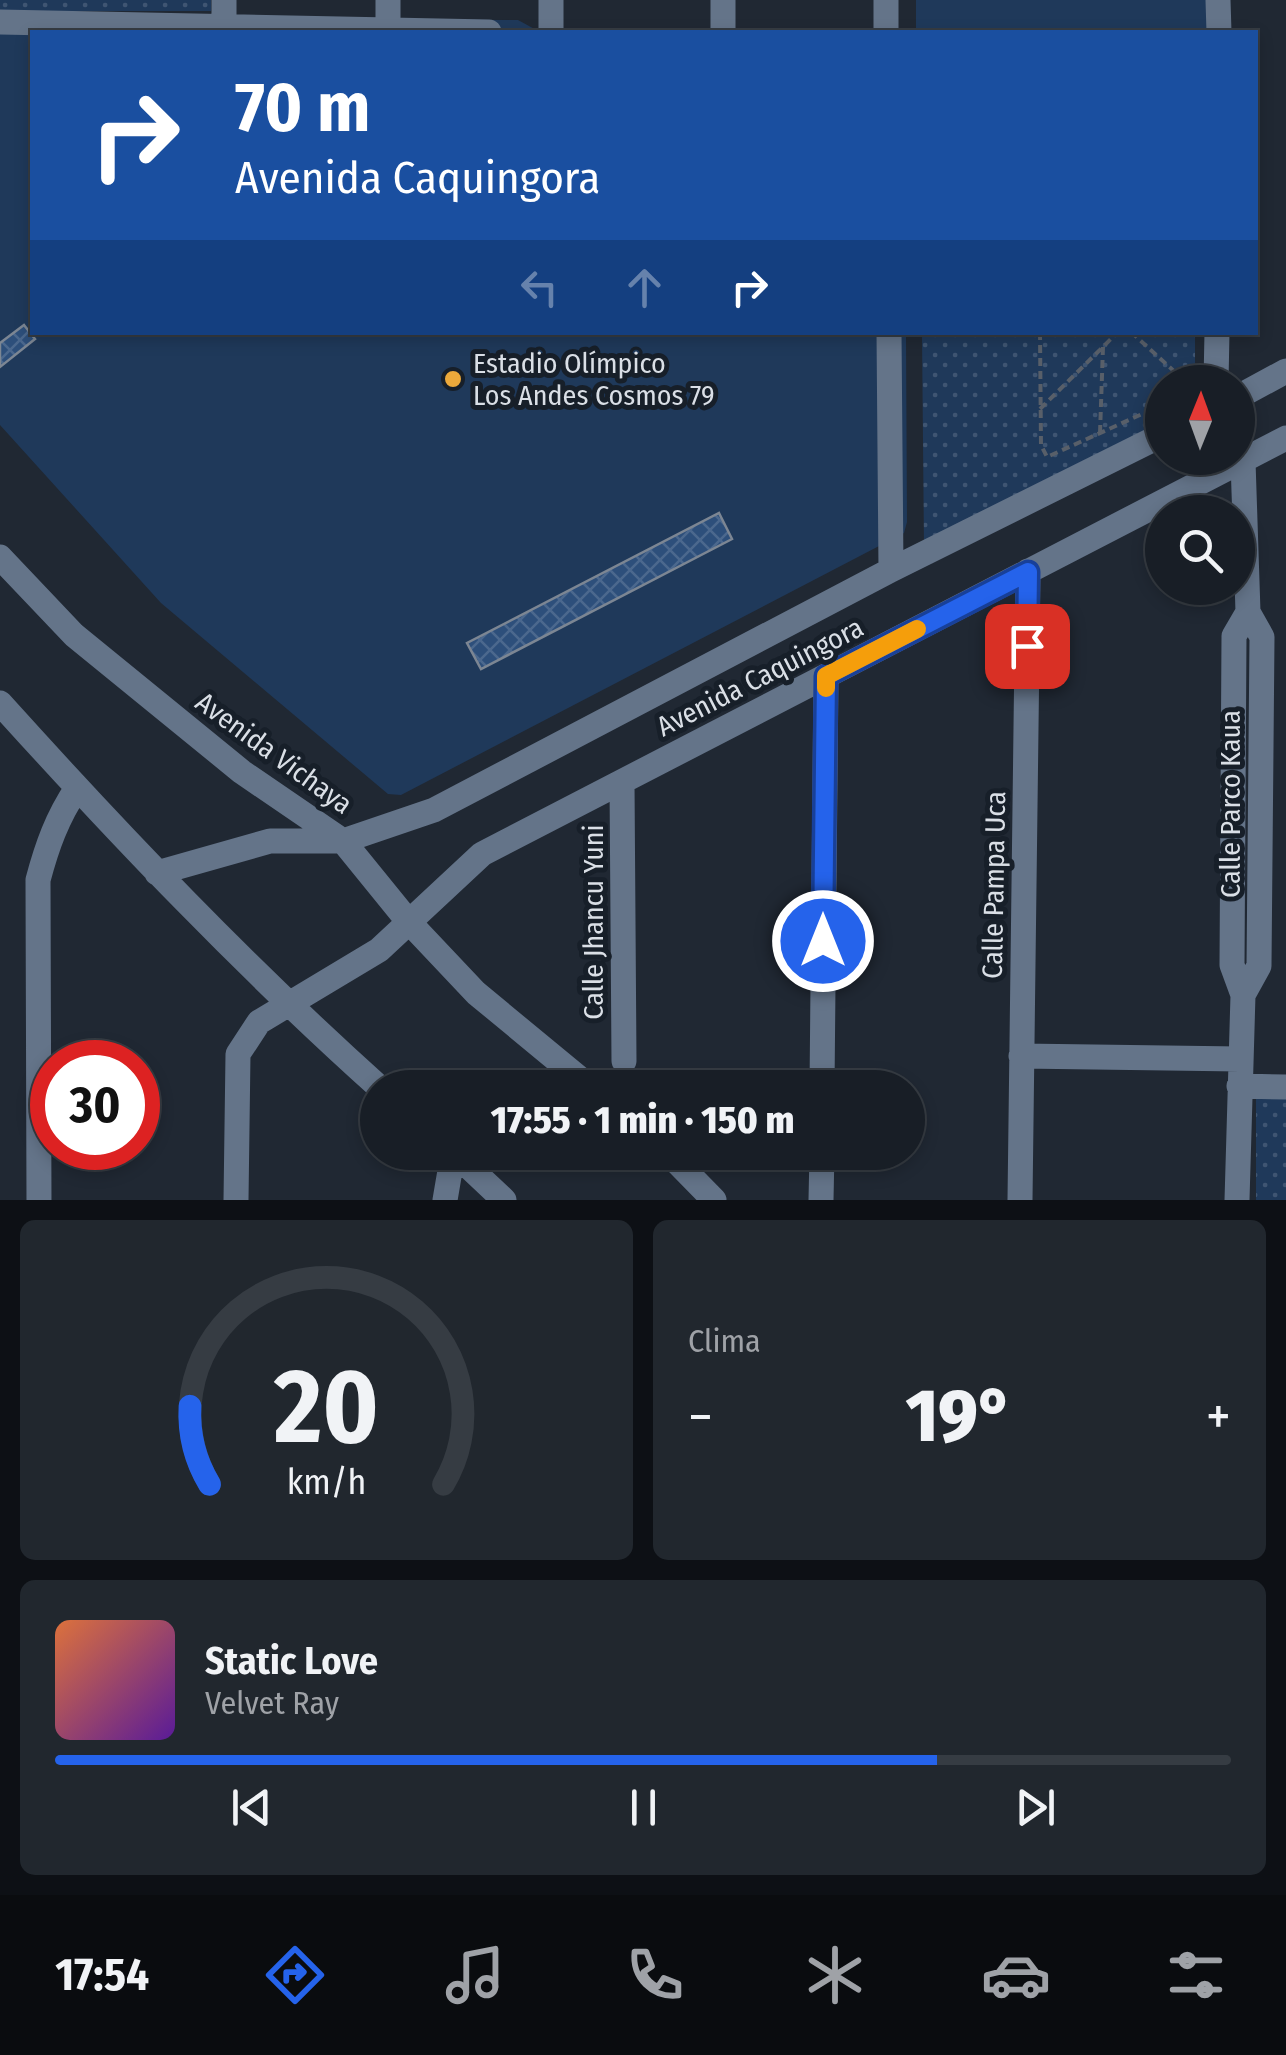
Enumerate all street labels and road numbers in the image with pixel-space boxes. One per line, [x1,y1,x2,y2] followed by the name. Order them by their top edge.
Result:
[651,611,869,743] street label: Avenida Caquingora
[189,685,359,821] street label: Avenida Vichaya
[1214,710,1247,898] street label: Calle Parco Kaua
[976,791,1012,979] street label: Calle Pampa Uca
[577,824,610,1020] street label: Calle Jhancu Yuni

